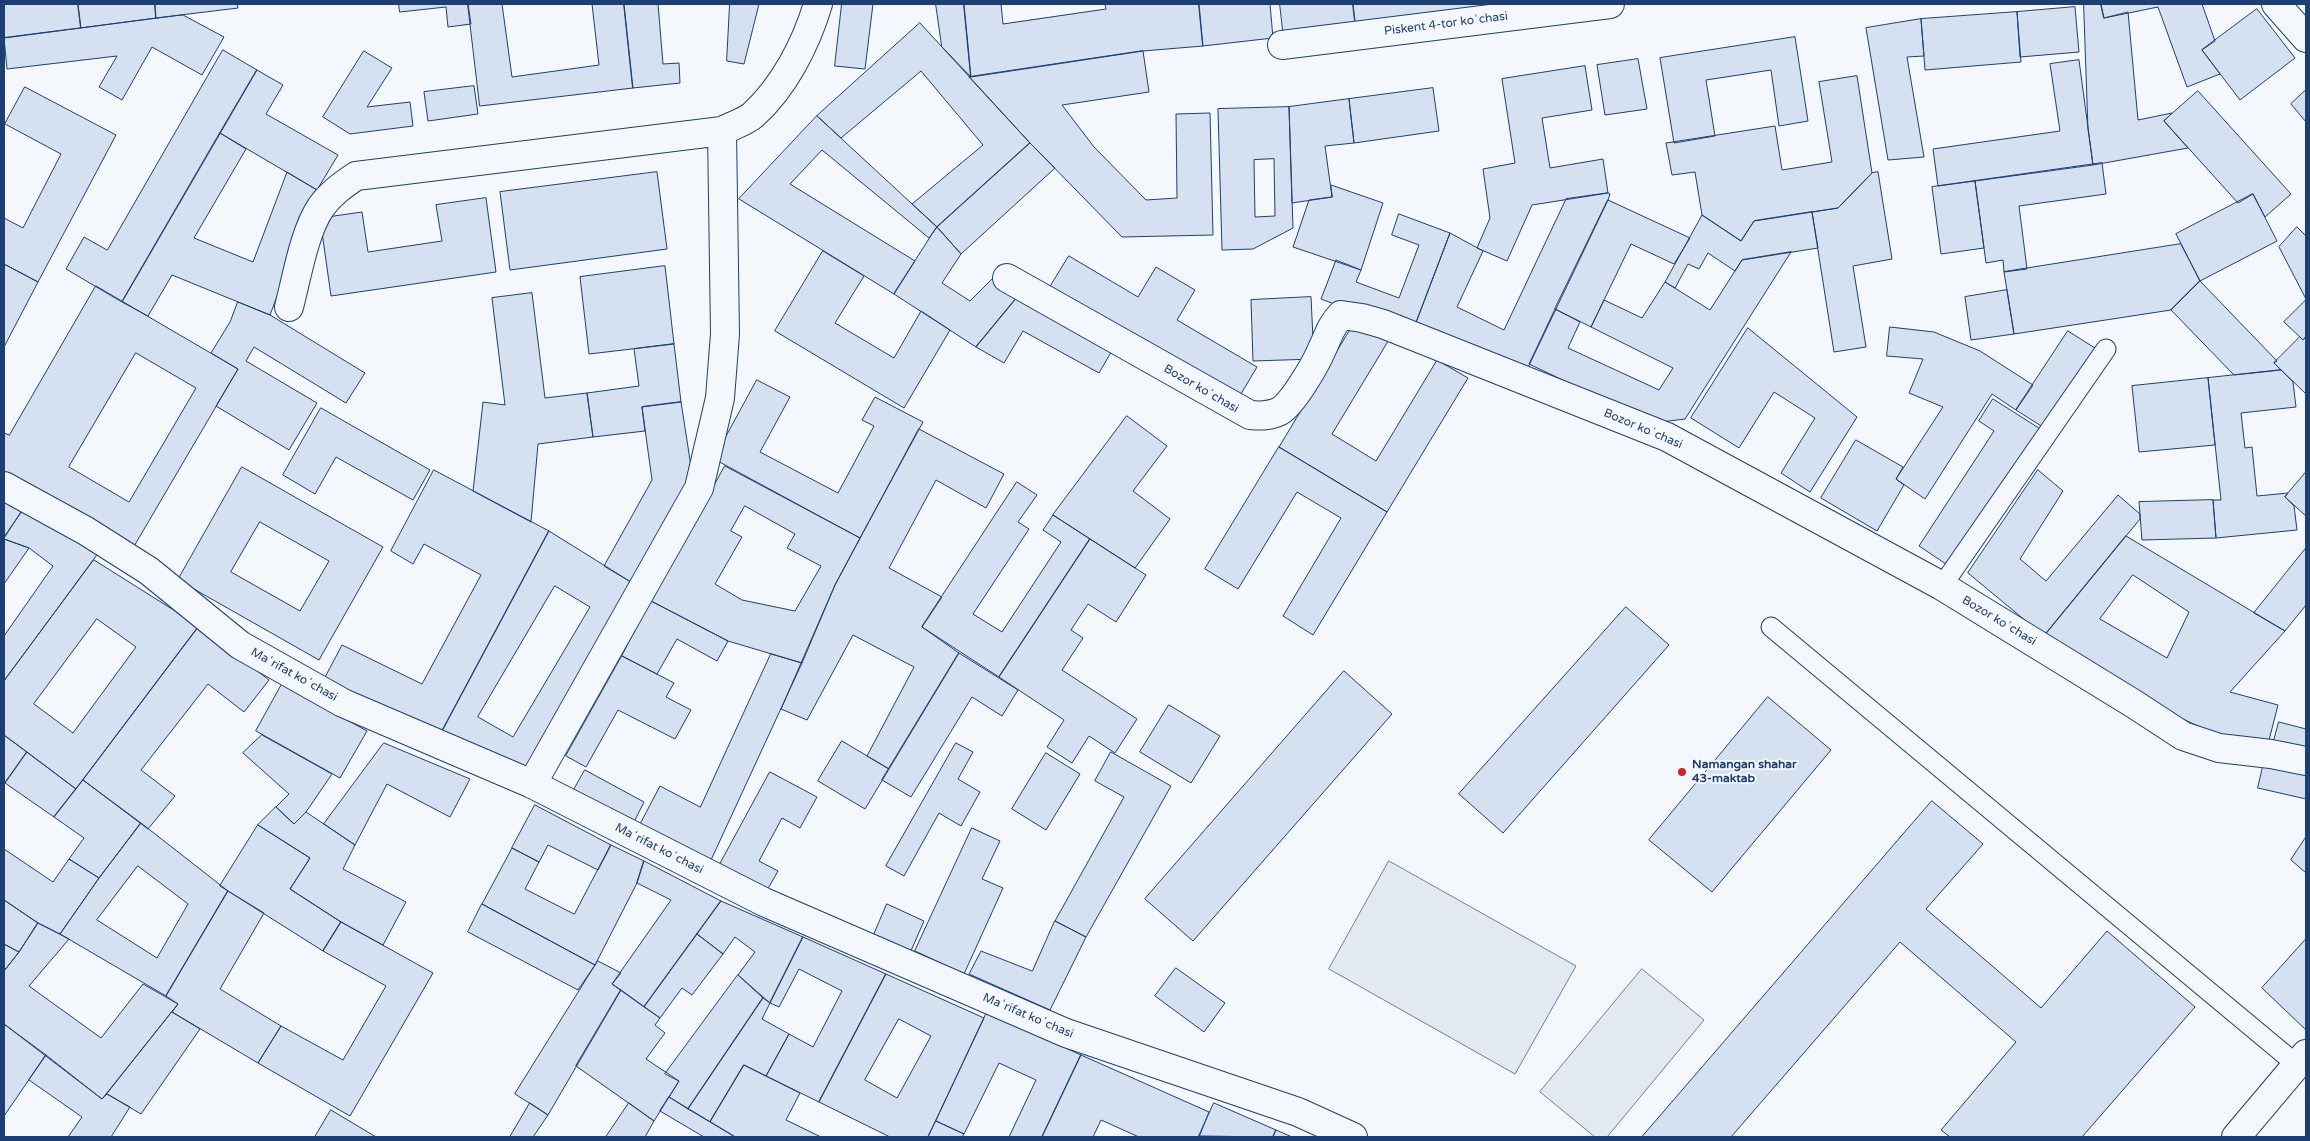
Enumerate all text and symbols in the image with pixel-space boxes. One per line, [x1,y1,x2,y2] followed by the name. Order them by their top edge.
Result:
[1383,9,1509,39] street label: Piskent 4-tor koʻchasi
[1161,362,1241,416] street label: Bozor koʻchasi
[1601,406,1685,452] street label: Bozor koʻchasi
[1959,593,2039,649] street label: Bozor koʻchasi
[248,645,340,705] street label: Maʻrifat koʻchasi
[1692,758,1797,786] place label: Namangan shahar 43-maktab
[1676,766,1688,778] marker: Namangan shahar 43-maktab
[612,821,706,877] street label: Maʻrifat koʻchasi
[980,990,1076,1042] street label: Maʻrifat koʻchasi

